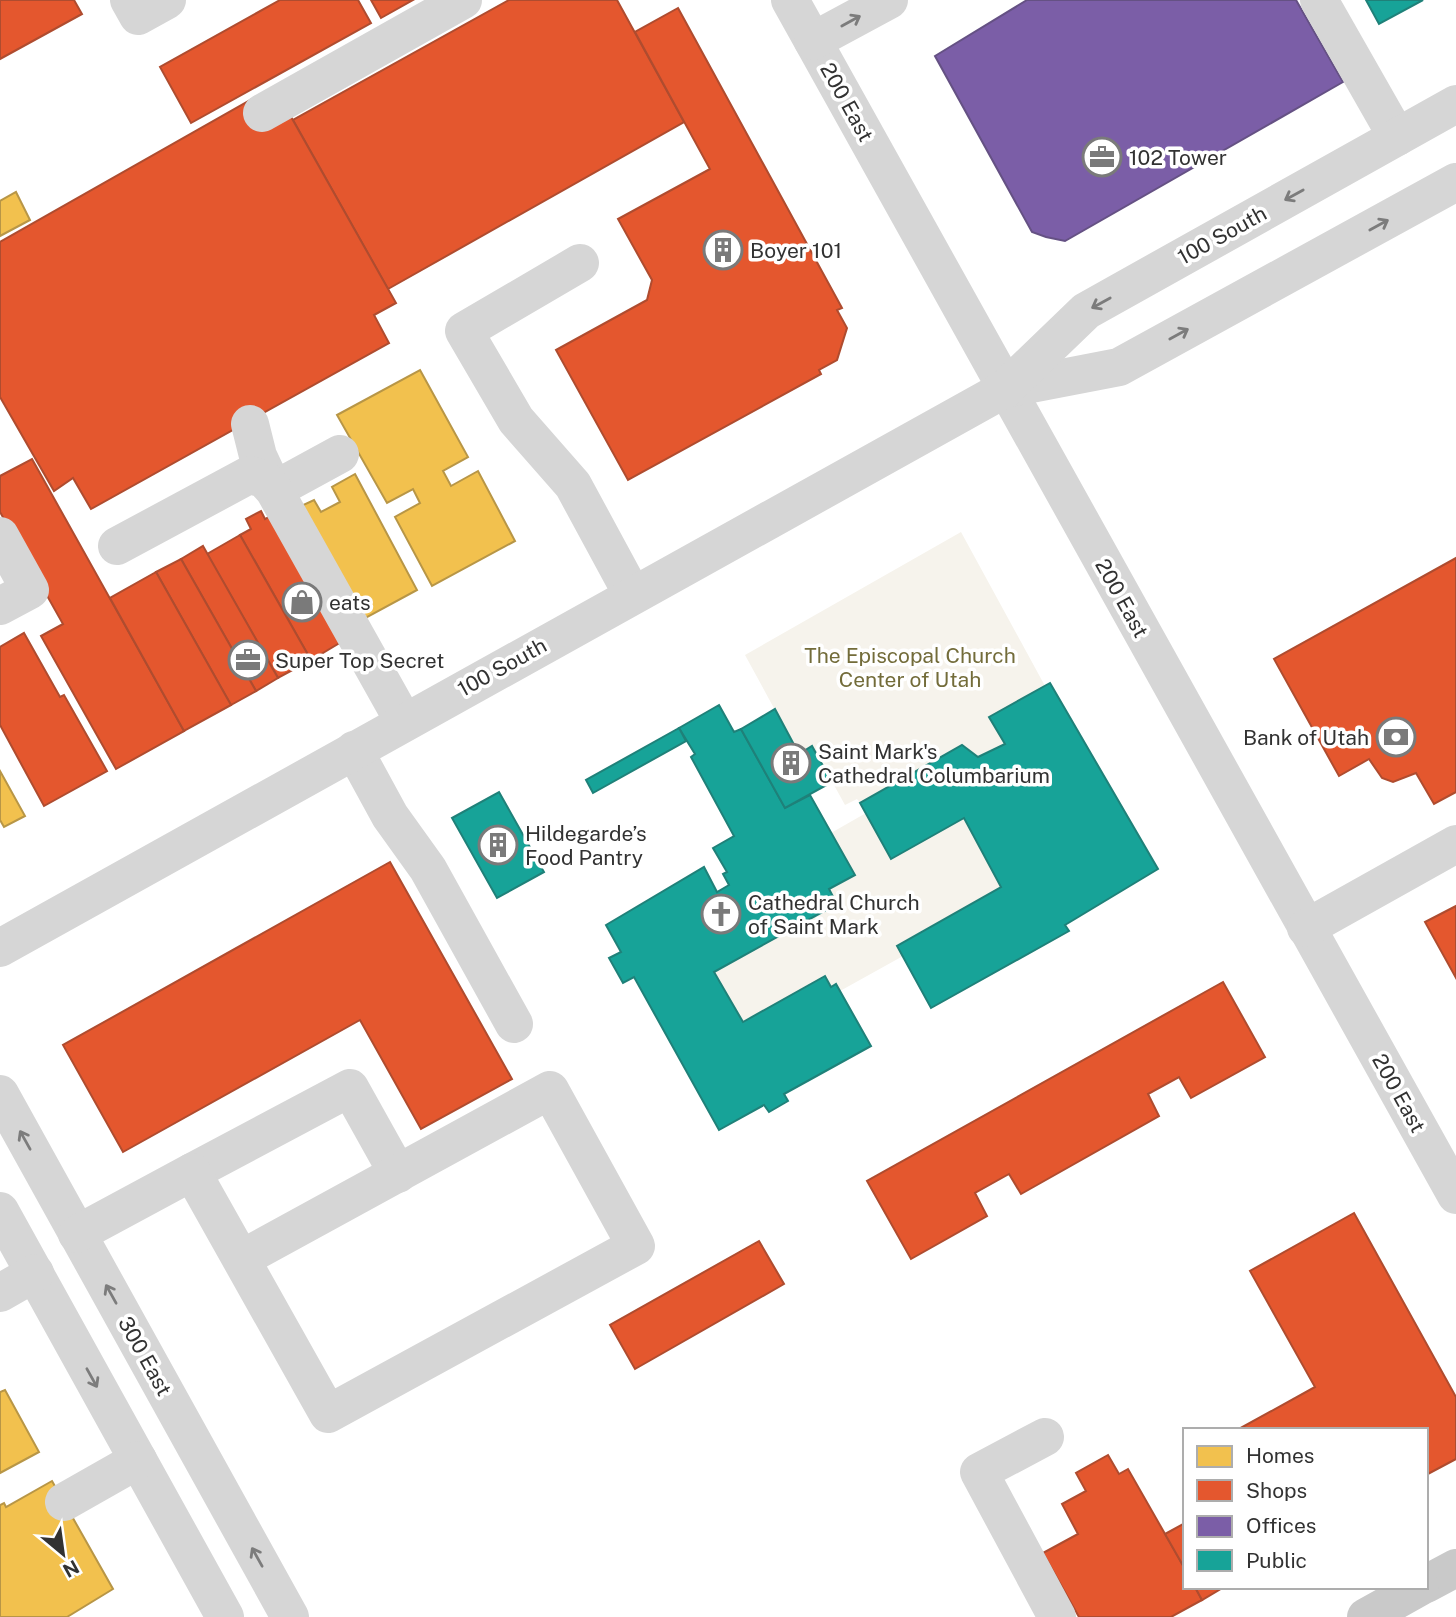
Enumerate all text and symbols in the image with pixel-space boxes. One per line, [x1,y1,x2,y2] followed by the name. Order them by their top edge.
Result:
[840,13,861,27] one-way arrow
[815,58,879,146] street label: 200 East
[1081,136,1123,178] office icon: 102 Tower
[1129,145,1227,170] place label: 102 Tower
[1285,188,1305,202] one-way arrow
[1173,200,1271,270] street label: 100 South
[1368,218,1389,231] one-way arrow
[702,229,744,271] building icon: Boyer 101
[750,238,842,263] place label: Boyer 101
[1092,296,1112,310] one-way arrow
[1168,327,1189,340] one-way arrow
[1090,554,1154,642] street label: 200 East
[281,581,323,623] shop icon: eats
[329,590,371,615] place label: eats
[453,632,551,702] street label: 100 South
[227,639,269,681] office icon: Super Top Secret
[804,643,1016,692] park label: The Episcopal Church Center of Utah
[275,648,444,673] place label: Super Top Secret
[1375,716,1417,758] bank icon: Bank of Utah
[1243,725,1369,750] place label: Bank of Utah
[818,739,1050,788] place label: Saint Mark's Cathedral Columbarium
[770,742,812,784] building icon: Saint Mark's Cathedral Columbarium
[525,821,647,870] place label: Hildegarde’s Food Pantry
[477,824,519,866] building icon: Hildegarde’s Food Pantry
[748,890,920,939] place label: Cathedral Church of Saint Mark
[700,893,742,935] church icon: Cathedral Church of Saint Mark
[1367,1049,1431,1137] street label: 200 East
[18,1130,31,1151] one-way arrow
[104,1284,117,1305] one-way arrow
[113,1312,177,1400] street label: 300 East
[85,1367,99,1387] one-way arrow
[1183,1428,1428,1589] legend
[1246,1443,1314,1468] text: Homes
[1246,1478,1307,1503] text: Shops
[1246,1513,1316,1538] text: Offices
[28,1519,98,1589] north arrow
[250,1548,264,1568] one-way arrow
[1246,1548,1307,1573] text: Public
[59,1556,83,1582] text: N

